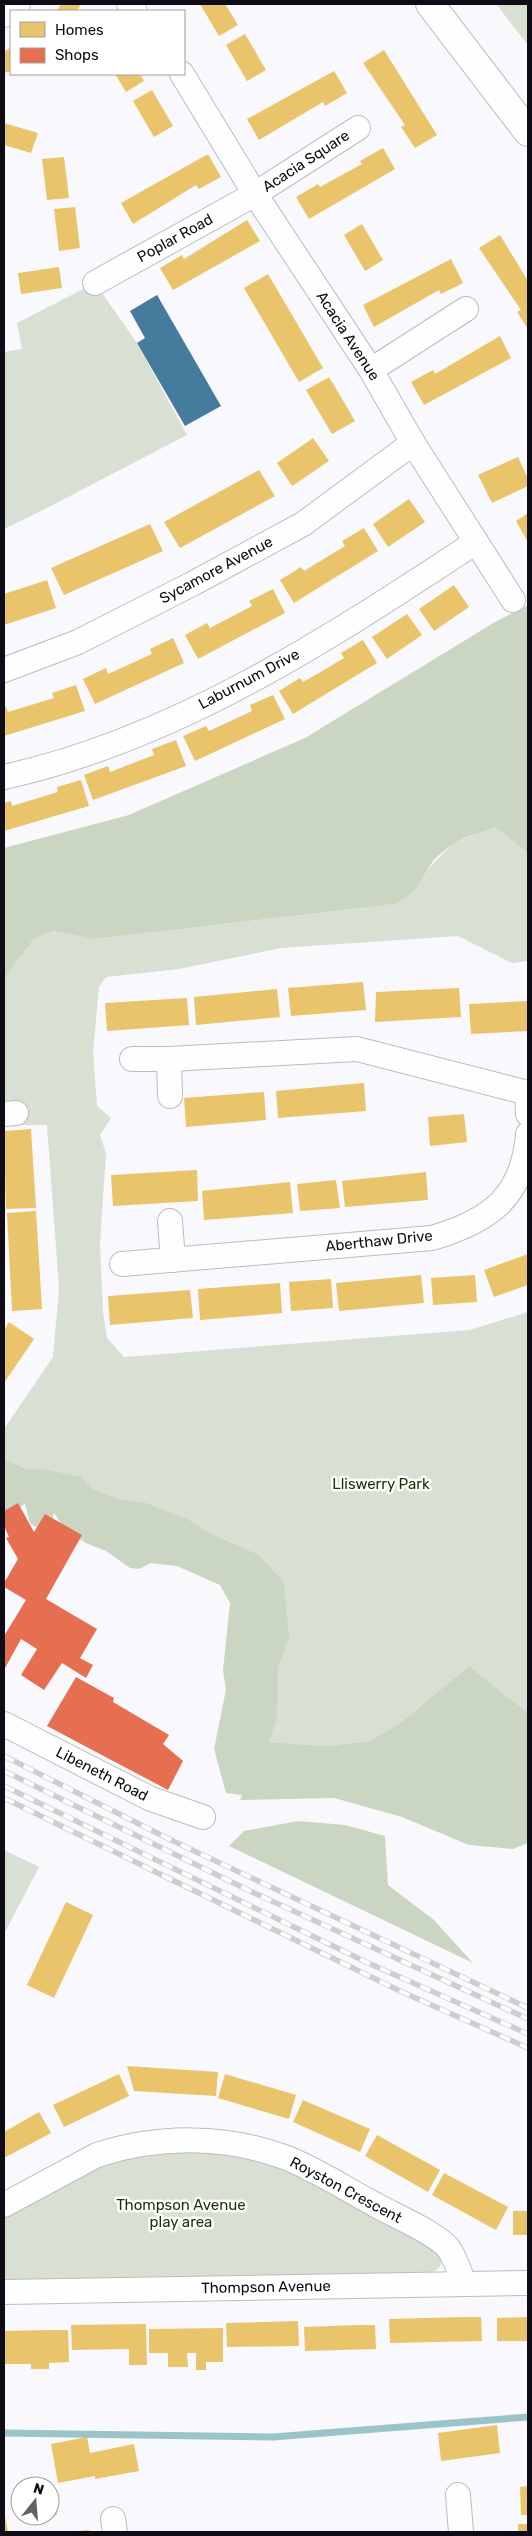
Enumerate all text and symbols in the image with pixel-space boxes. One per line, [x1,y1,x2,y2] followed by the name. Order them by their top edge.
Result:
[10,10,185,75] legend
[55,21,104,39] text: Homes
[55,46,99,64] text: Shops
[259,126,353,196] street label: Acacia Square
[134,210,216,266] street label: Poplar Road
[313,288,383,384] street label: Acacia Avenue
[156,533,276,607] street label: Sycamore Avenue
[196,645,302,713] street label: Laburnum Drive
[324,1226,434,1256] street label: Aberthaw Drive
[332,1475,430,1493] park label: Lliswerry Park
[53,1743,151,1805] street label: Libeneth Road
[287,2153,405,2227] street label: Royston Crescent
[116,2196,246,2231] park label: Thompson Avenue play area
[201,2277,331,2297] street label: Thompson Avenue
[10,2476,60,2526] north arrow
[31,2479,46,2499] text: N

